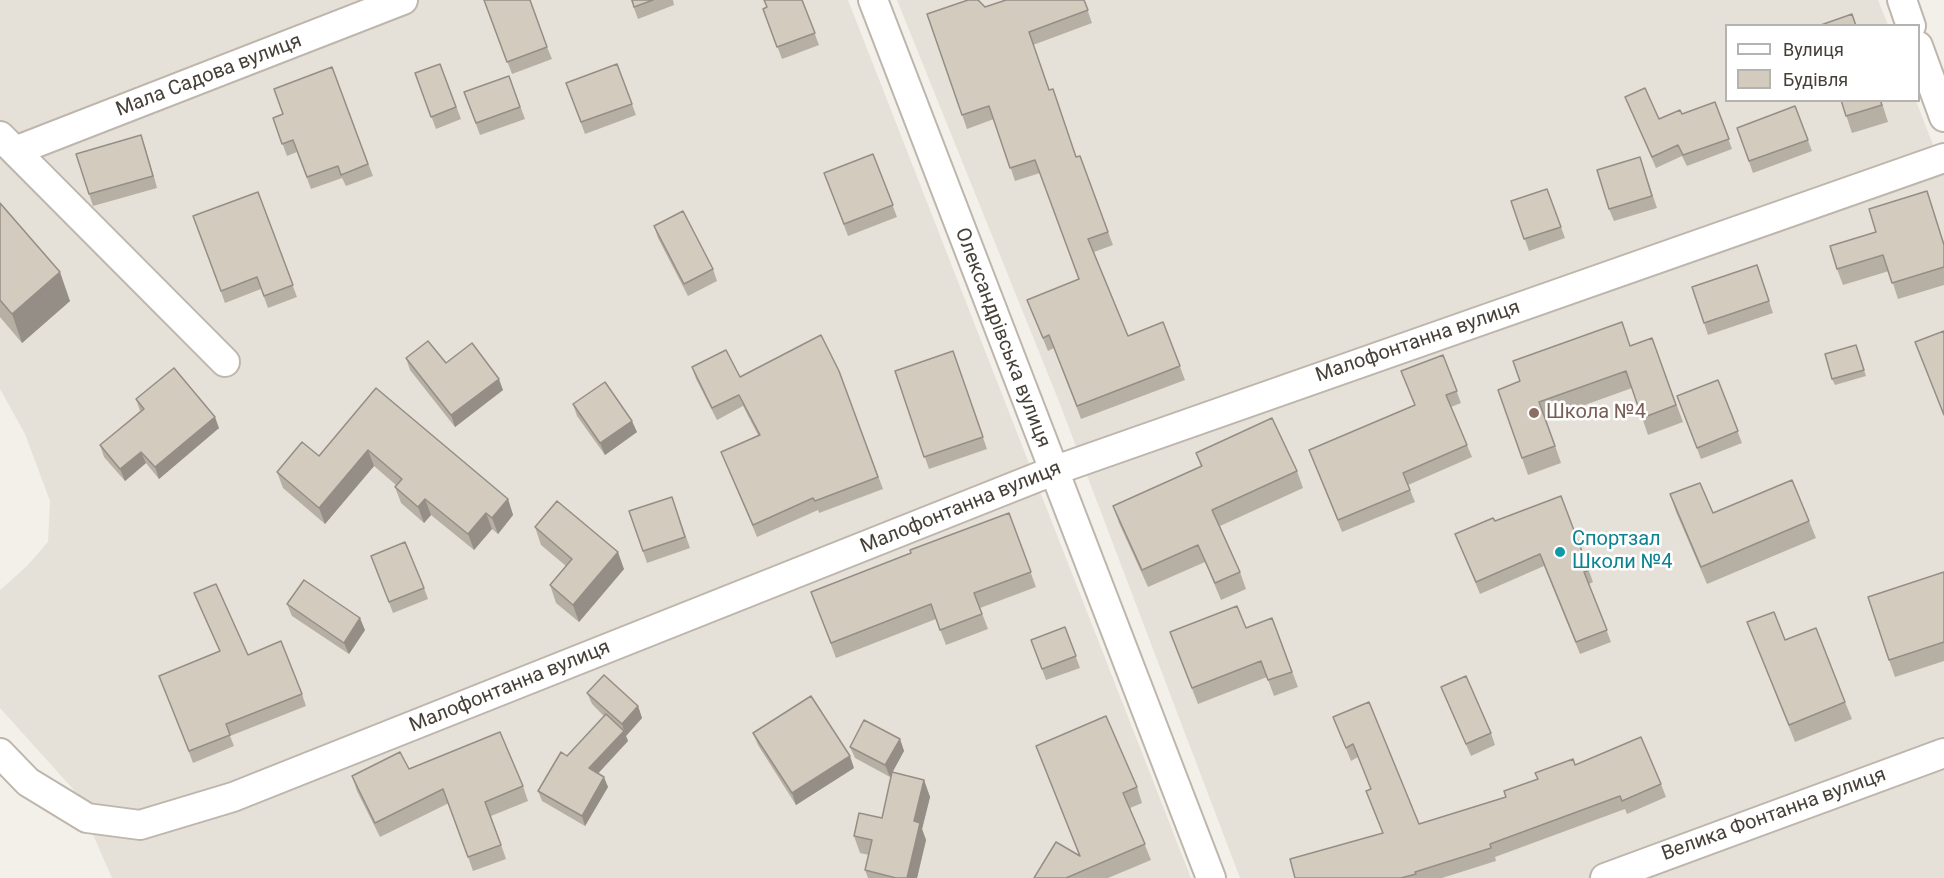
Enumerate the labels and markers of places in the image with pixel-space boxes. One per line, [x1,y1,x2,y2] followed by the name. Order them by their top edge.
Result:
[1546,401,1646,425] place label: Школа №4
[1527,406,1541,420] marker: Школа №4
[1572,528,1673,575] place label: Спортзал Школи №4
[1553,545,1567,559] marker: Спортзал Школи №4

